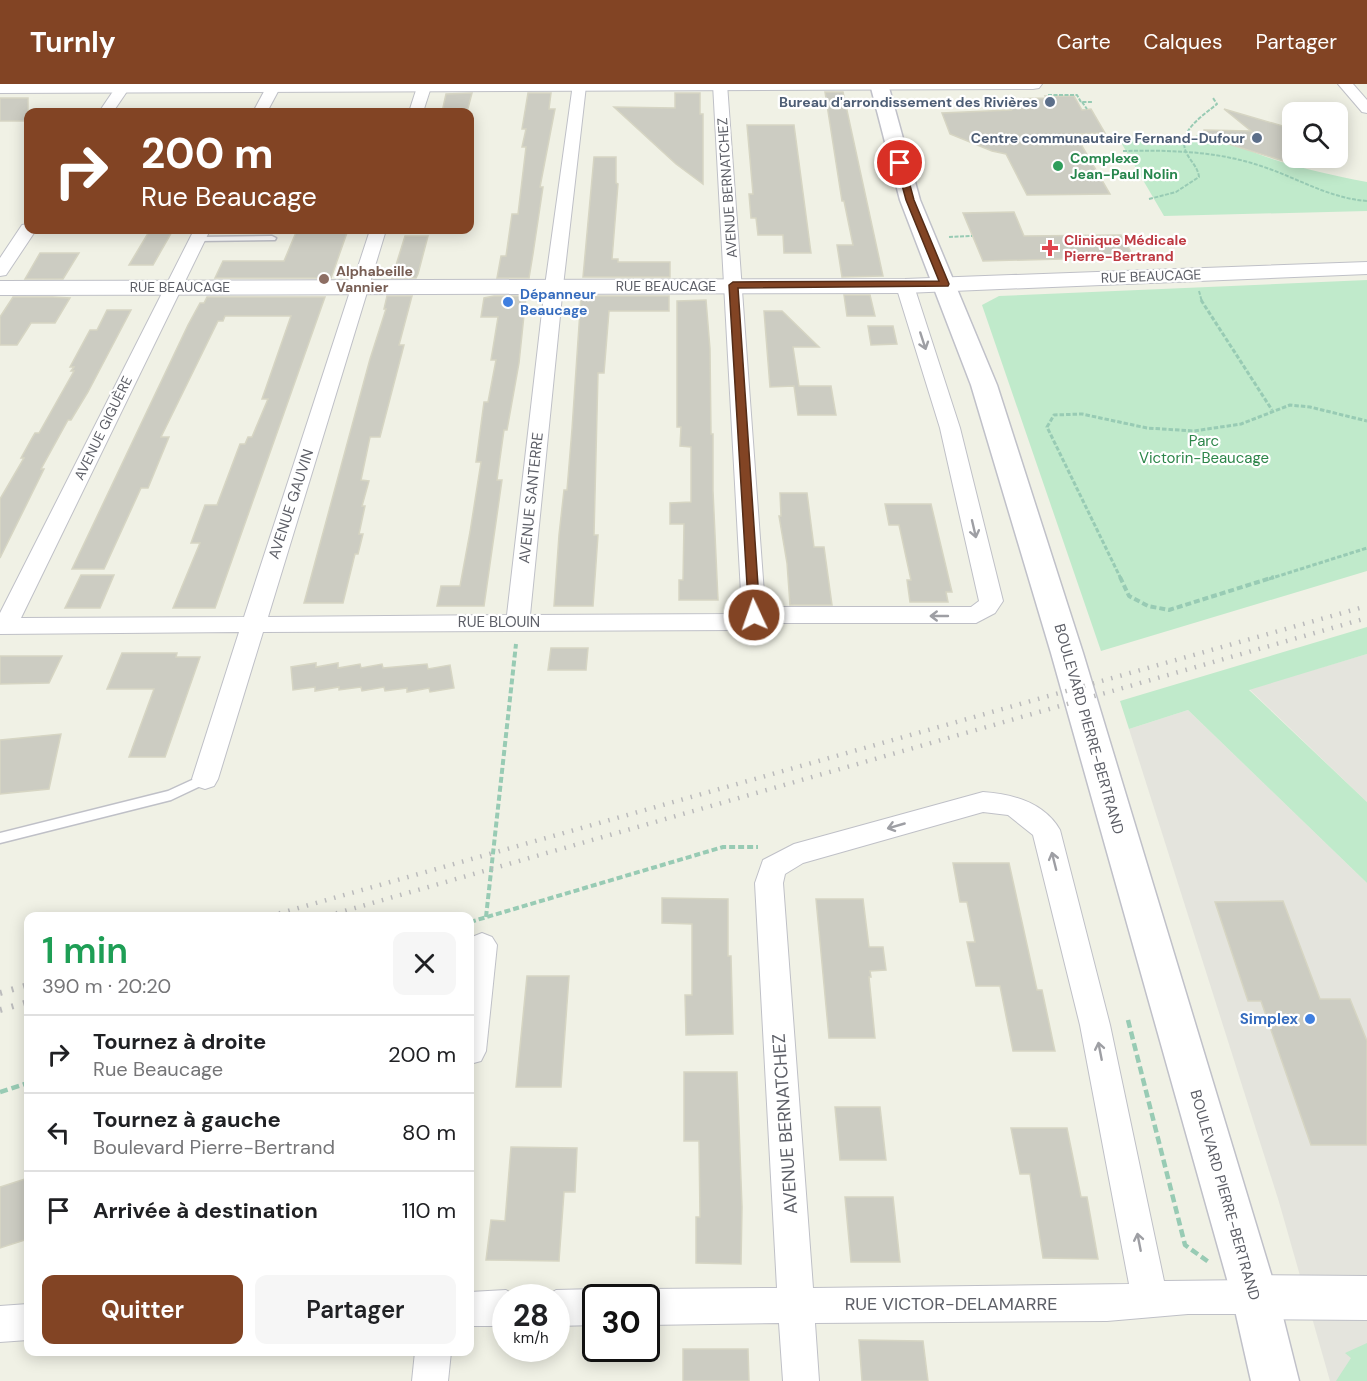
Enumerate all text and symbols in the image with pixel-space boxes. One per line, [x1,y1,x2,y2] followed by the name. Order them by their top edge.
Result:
[30,24,116,61] text: Turnly
[1056,28,1111,56] text: Carte
[1144,28,1222,56] text: Calques
[1255,28,1337,56] text: Partager
[779,93,1038,111] place label: Bureau d'arrondissement des Rivières
[1043,95,1057,109] marker: Bureau d'arrondissement des Rivières
[1282,102,1348,168] map controls
[1282,102,1348,168] button: search
[713,117,741,259] street label: AVENUE BERNATCHEZ
[141,126,274,181] text: 200 m
[971,129,1245,147] place label: Centre communautaire Fernand-Dufour
[1250,131,1264,145] marker: Centre communautaire Fernand-Dufour
[42,132,120,210] icon: right
[874,137,925,188] pin
[883,146,916,179] icon: arrive
[1070,149,1178,183] place label: Complexe Jean-Paul Nolin
[1051,159,1065,173] marker: Complexe Jean-Paul Nolin
[141,179,317,214] text: Rue Beaucage
[1064,231,1187,265] place label: Clinique Médicale Pierre-Bertrand
[1041,239,1059,257] marker: Clinique Médicale Pierre-Bertrand
[336,262,413,296] place label: Alphabeille Vannier
[1100,265,1202,287] street label: RUE BEAUCAGE
[317,272,331,286] marker: Alphabeille Vannier
[616,277,716,295] street label: RUE BEAUCAGE
[130,278,230,296] street label: RUE BEAUCAGE
[520,285,596,319] place label: Dépanneur Beaucage
[501,295,515,309] marker: Dépanneur Beaucage
[918,331,929,350] one-way arrow
[70,373,136,483] street label: AVENUE GIGUÈRE
[514,431,548,565] street label: AVENUE SANTERRE
[1139,431,1269,468] park label: Parc Victorin-Beaucage
[264,447,318,561] street label: AVENUE GAUVIN
[969,519,981,538] one-way arrow
[722,583,786,647] position arrow
[930,610,950,622] one-way arrow
[458,612,540,632] street label: RUE BLOUIN
[1049,621,1129,837] street label: BOULEVARD PIERRE-BERTRAND
[887,821,906,832] one-way arrow
[1048,852,1059,871] one-way arrow
[42,927,128,974] text: 1 min
[393,932,456,995] button: close
[42,973,171,999] text: 390 m · 20:20
[1240,1009,1298,1029] place label: Simplex
[1303,1012,1317,1026] marker: Simplex
[93,1027,266,1056] text: Tournez à droite
[767,1033,803,1215] street label: AVENUE BERNATCHEZ
[42,1038,75,1071] icon: right
[388,1040,456,1069] text: 200 m
[1094,1042,1105,1061] one-way arrow
[93,1056,223,1082] text: Rue Beaucage
[1185,1087,1265,1303] street label: BOULEVARD PIERRE-BERTRAND
[93,1105,281,1134] text: Tournez à gauche
[42,1116,75,1149] icon: left
[402,1118,456,1147] text: 80 m
[93,1134,335,1160] text: Boulevard Pierre-Bertrand
[42,1194,75,1227] icon: arrive
[93,1196,318,1225] text: Arrivée à destination
[402,1196,456,1225] text: 110 m
[1133,1233,1144,1252] one-way arrow
[42,1275,243,1344] button: Quitter
[255,1275,456,1344] button: Partager
[582,1284,660,1362] speed limit sign: 30
[845,1292,1057,1316] street label: RUE VICTOR-DELAMARRE
[513,1296,549,1335] text: 28
[513,1328,549,1348] text: km/h

